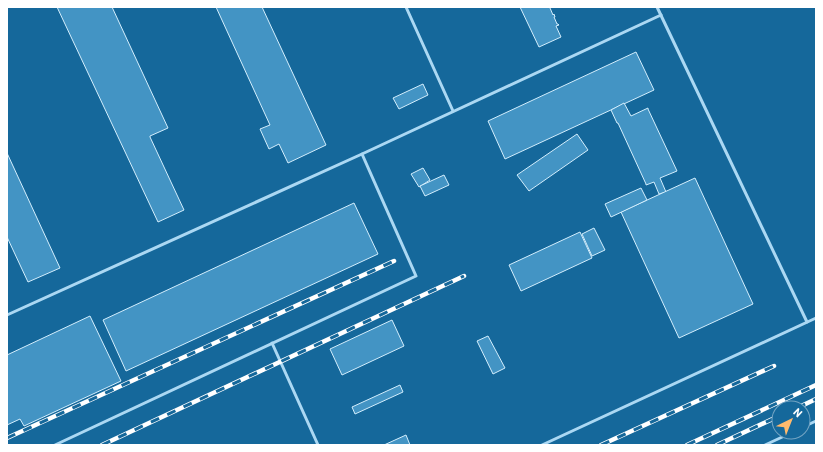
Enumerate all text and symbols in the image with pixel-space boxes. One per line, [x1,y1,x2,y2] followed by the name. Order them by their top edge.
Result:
[771,400,811,440] north arrow
[791,405,805,420] text: N

